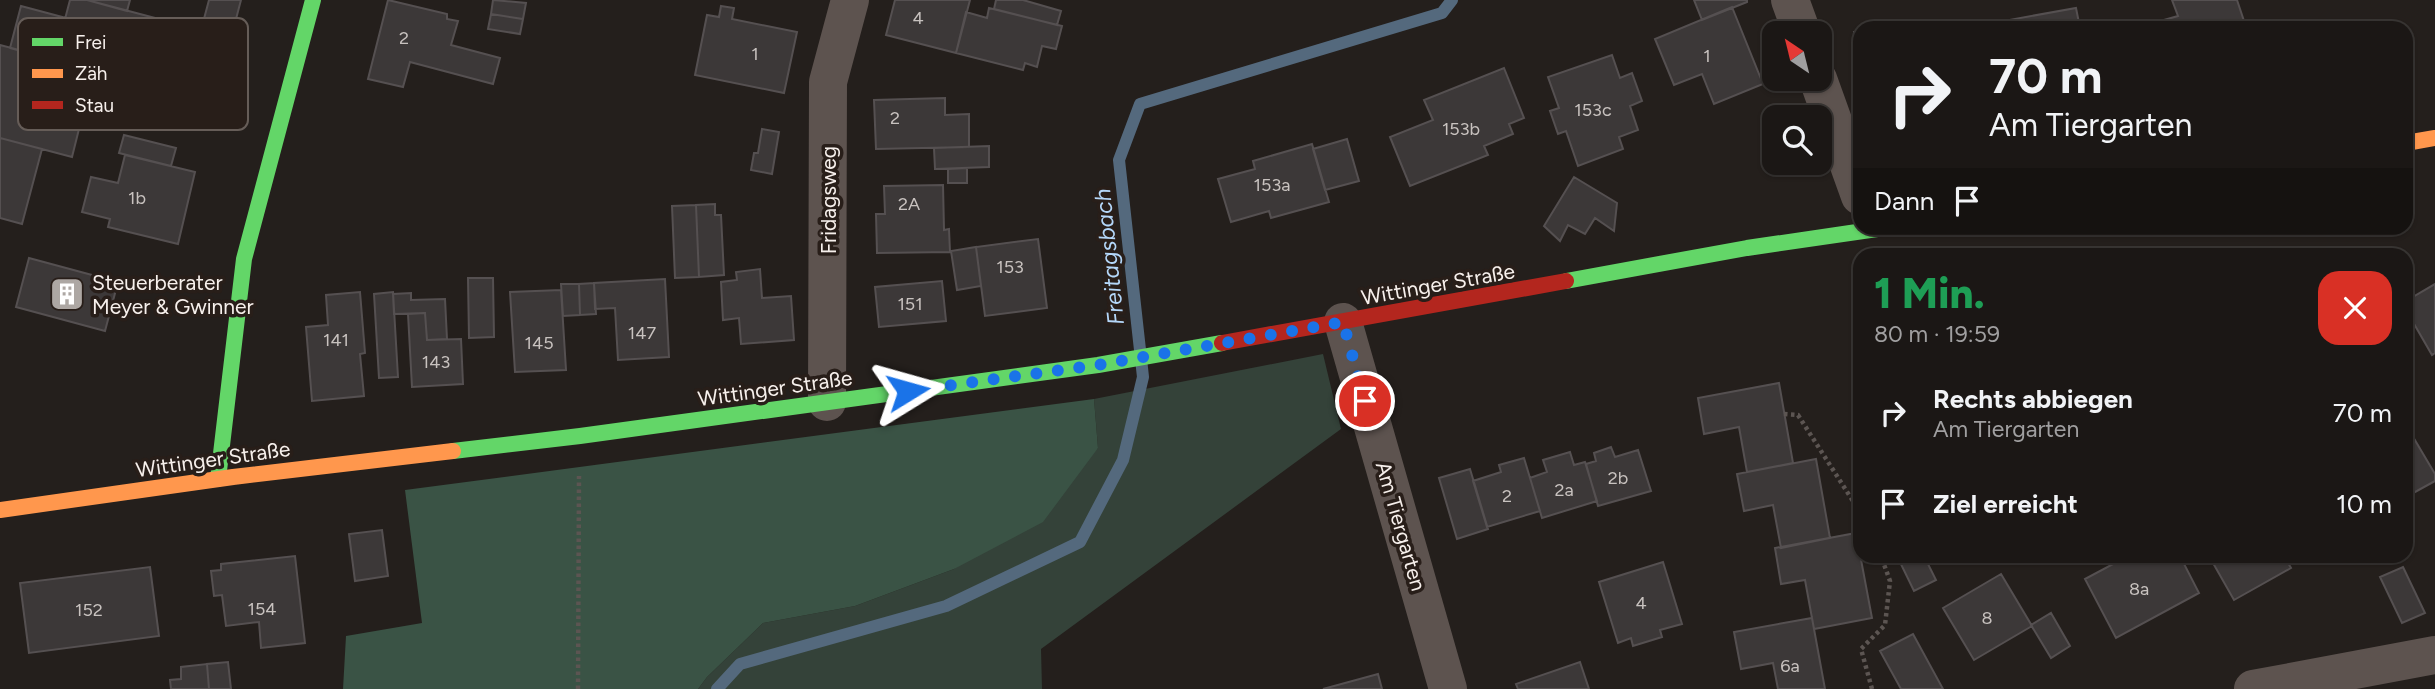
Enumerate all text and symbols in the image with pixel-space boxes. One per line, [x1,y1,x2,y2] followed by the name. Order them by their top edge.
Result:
[912,7,924,29] house number: 4
[18,18,248,130] legend
[1762,21,1832,91] north arrow
[1762,21,1832,175] map controls
[399,27,409,49] house number: 2
[75,31,106,54] text: Frei
[751,43,759,65] house number: 1
[1703,45,1711,67] house number: 1
[1989,46,2102,105] text: 70 m
[1874,49,1965,140] icon: right
[75,62,107,85] text: Zäh
[75,94,114,117] text: Stau
[1574,99,1612,121] house number: 153c
[1762,105,1832,175] button: search
[1989,106,2192,144] text: Am Tiergarten
[890,107,900,129] house number: 2
[1442,118,1480,140] house number: 153b
[816,146,841,254] street label: Fridagsweg
[1254,174,1290,196] house number: 153a
[1948,182,1986,220] icon: arrive
[1874,185,1934,217] text: Dann
[128,187,146,209] house number: 1b
[1088,187,1130,327] water label: Freitagsbach
[898,193,920,215] house number: 2A
[996,256,1024,278] house number: 153
[1359,258,1517,310] street label: Wittinger Straße
[1874,268,1985,319] text: 1 Min.
[92,270,254,319] place label: Steuerberater Meyer & Gwinner
[2318,271,2392,345] button: close
[48,275,86,313] building icon: Steuerberater Meyer & Gwinner
[897,293,923,315] house number: 151
[1874,320,2000,348] text: 80 m · 19:59
[628,322,656,344] house number: 147
[323,329,349,351] house number: 141
[525,332,553,354] house number: 145
[422,351,450,373] house number: 143
[871,354,945,428] position arrow
[696,365,854,411] street label: Wittinger Straße
[1335,371,1395,431] pin
[1346,382,1384,420] icon: arrive
[1933,383,2133,415] text: Rechts abbiegen
[1874,394,1912,432] icon: right
[2333,397,2392,429] text: 70 m
[1933,415,2079,443] text: Am Tiergarten
[134,436,292,482] street label: Wittinger Straße
[1371,458,1431,594] street label: Am Tiergarten
[1608,467,1628,489] house number: 2b
[1554,479,1574,501] house number: 2a
[1502,485,1512,507] house number: 2
[1874,485,1912,523] icon: arrive
[1933,488,2078,520] text: Ziel erreicht
[2336,488,2392,520] text: 10 m
[2129,578,2149,600] house number: 8a
[1635,592,1647,614] house number: 4
[248,598,276,620] house number: 154
[75,599,103,621] house number: 152
[1981,607,1993,629] house number: 8
[1780,655,1800,677] house number: 6a

